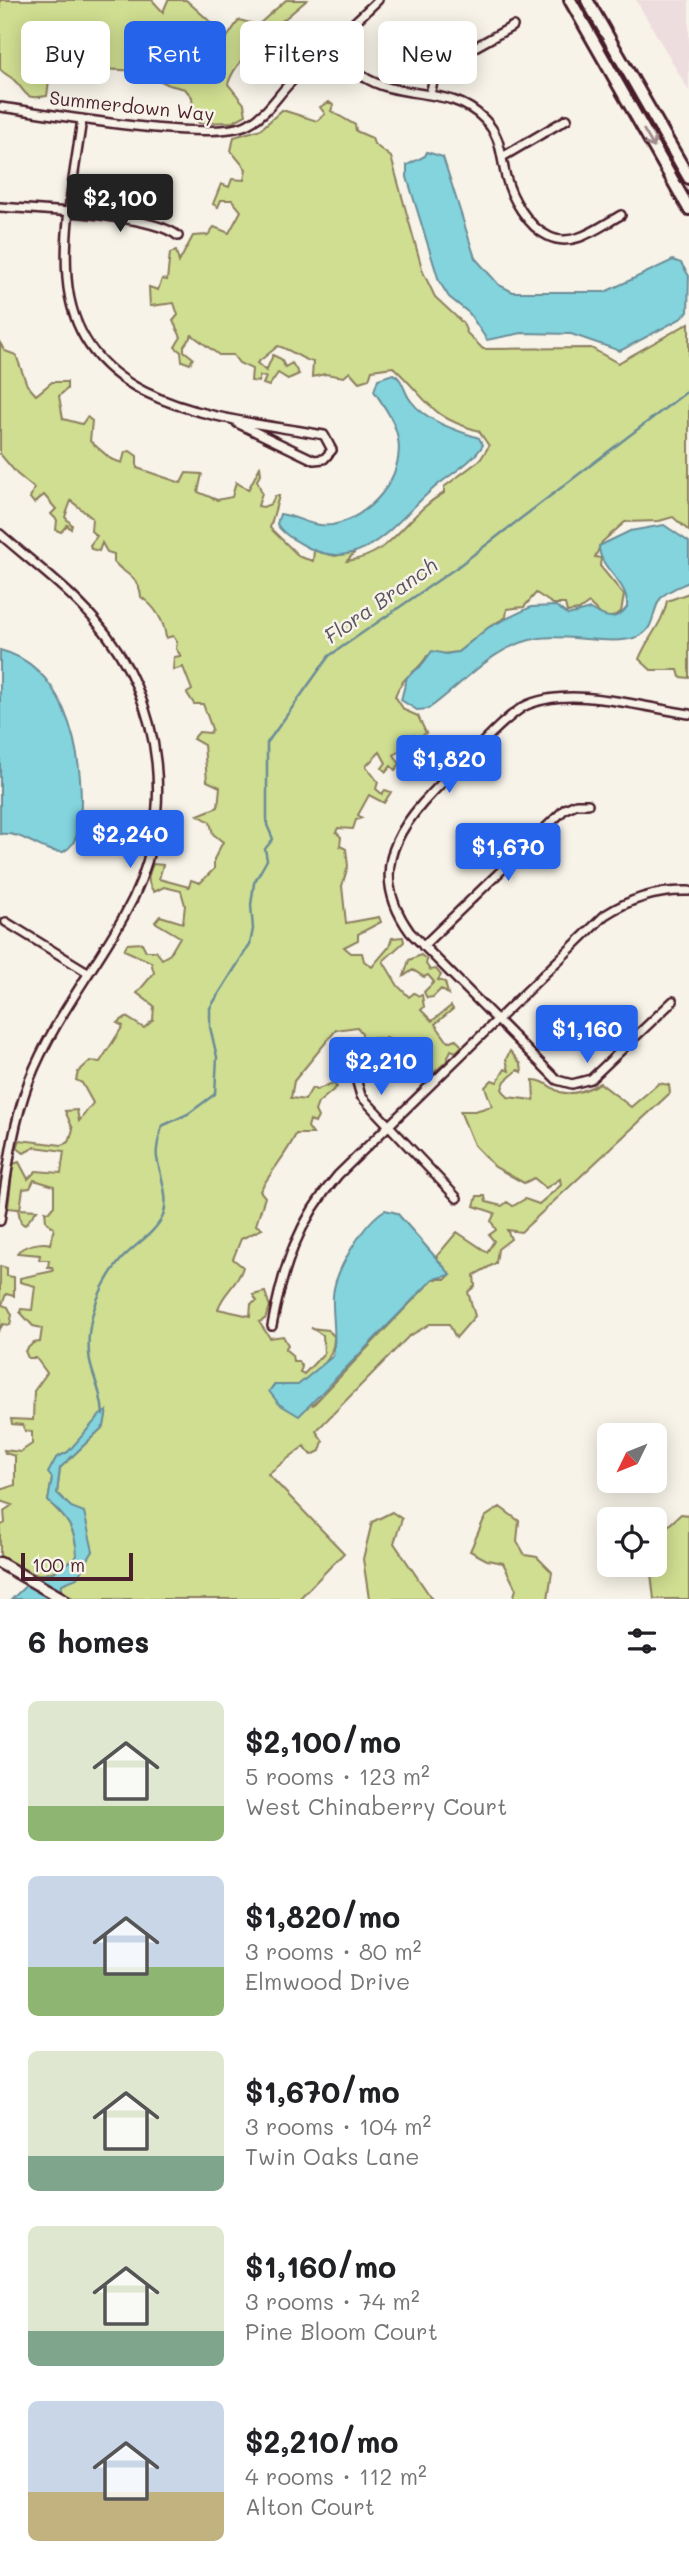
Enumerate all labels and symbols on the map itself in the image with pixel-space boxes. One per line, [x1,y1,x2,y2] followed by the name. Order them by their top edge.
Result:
[48,84,216,127] street label: Summerdown Way
[643,128,656,149] one-way arrow
[63,174,177,234] pin: $2,100
[318,551,442,649] water label: Flora Branch
[392,736,506,795] pin: $1,820
[73,810,187,870] pin: $2,240
[451,824,565,883] pin: $1,670
[530,1006,644,1065] pin: $1,160
[324,1038,438,1097] pin: $2,210
[597,1423,667,1493] north arrow
[21,1550,133,1582] scale bar

